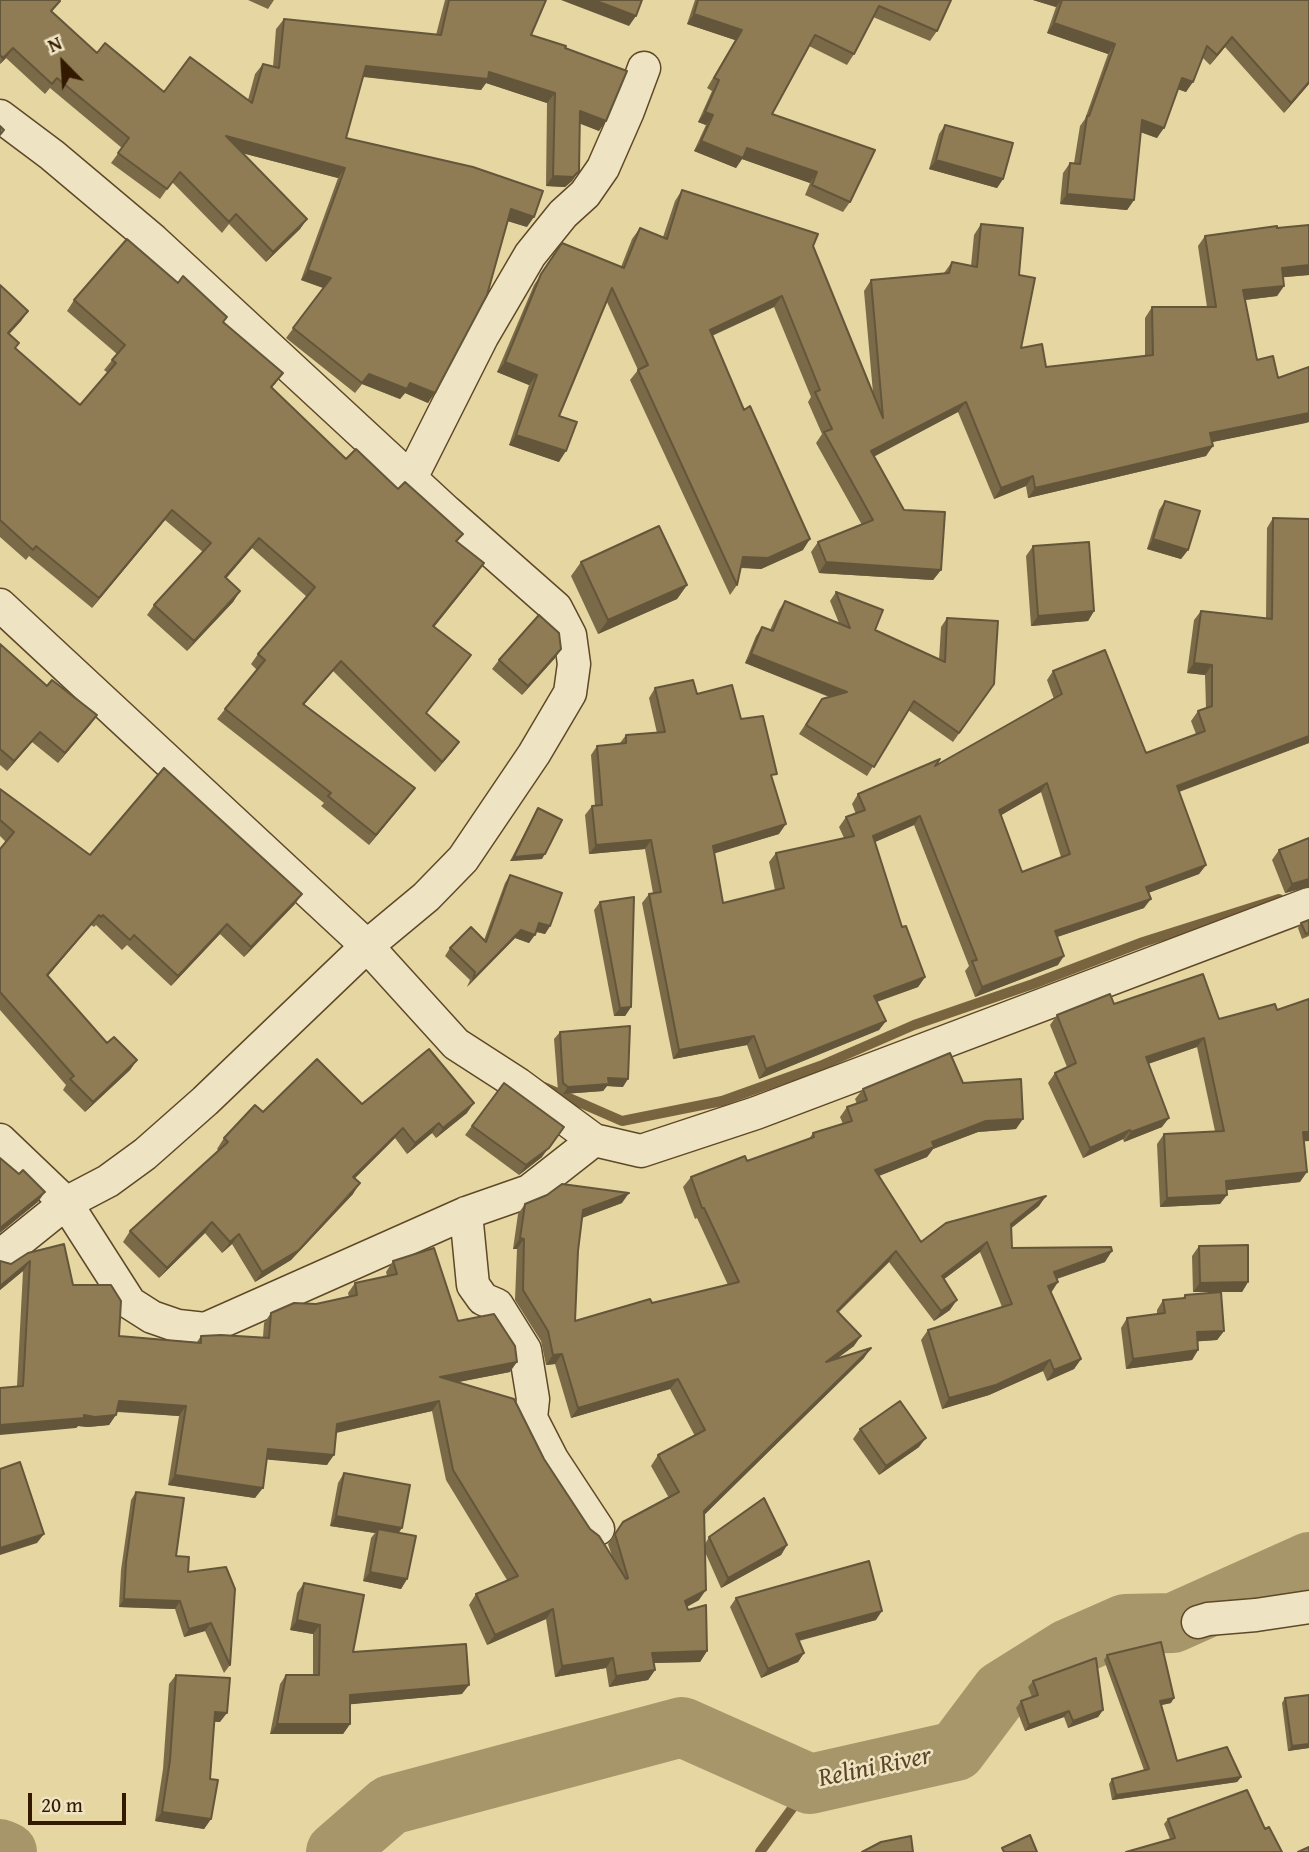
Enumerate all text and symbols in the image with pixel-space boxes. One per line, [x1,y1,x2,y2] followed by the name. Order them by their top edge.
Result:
[28,28,98,98] north arrow
[43,28,66,59] text: N
[816,1741,934,1795] water label: Relini River
[32,1778,130,1822] scale bar
[41,1789,83,1820] text: 20 m

